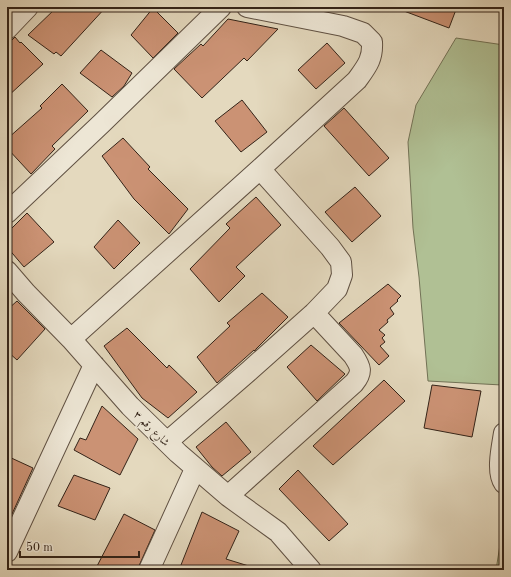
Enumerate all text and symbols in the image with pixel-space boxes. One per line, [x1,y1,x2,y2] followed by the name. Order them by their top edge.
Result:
[128,409,171,452] street label: شارع رقم ٣
[20,533,139,559] scale bar
[26,541,53,554] text: 50 m

